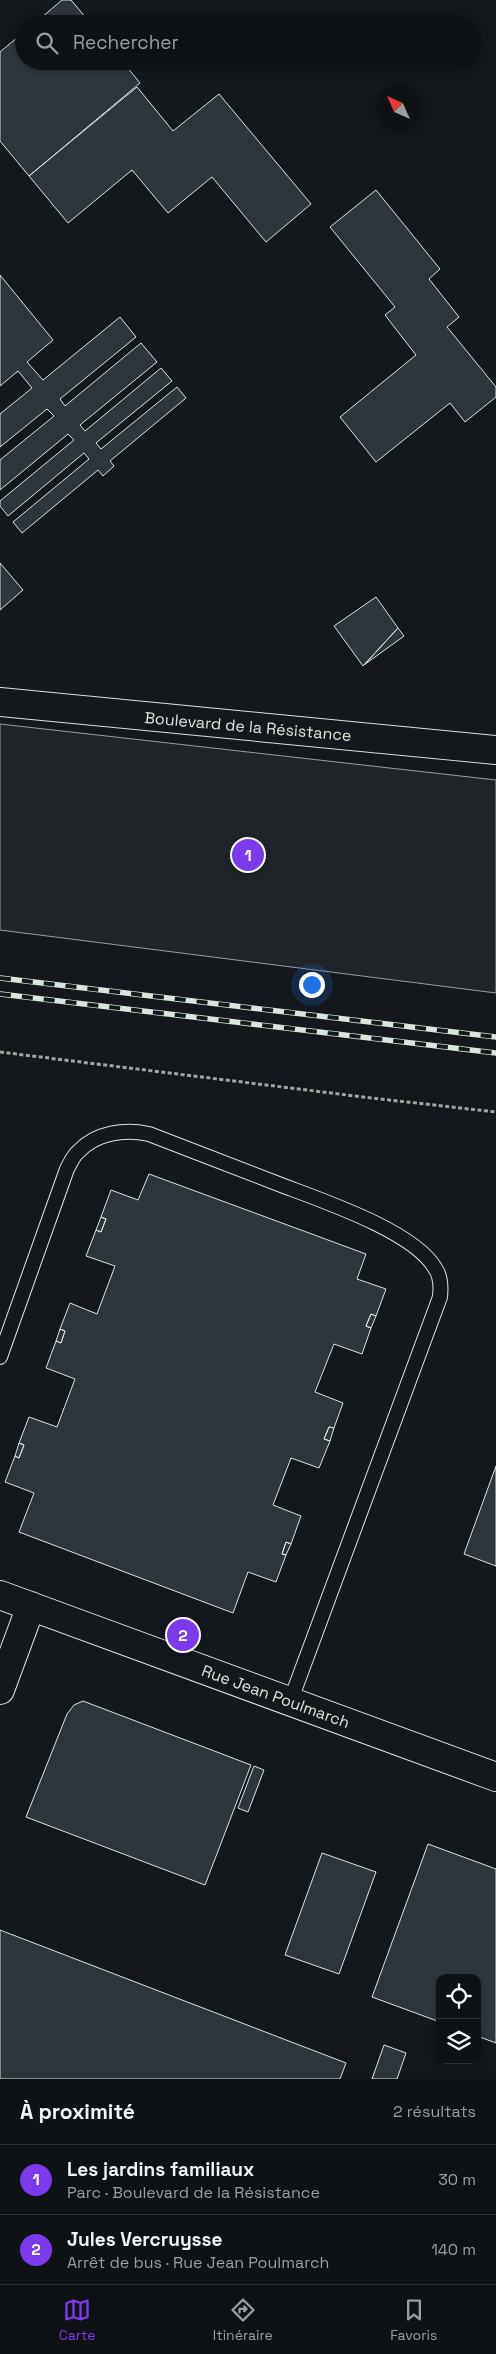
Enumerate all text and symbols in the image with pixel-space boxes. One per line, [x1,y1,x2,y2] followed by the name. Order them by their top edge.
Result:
[15,15,481,70] search box
[33,29,61,57] icon: search
[73,30,179,55] text: Rechercher
[376,85,421,130] north arrow
[144,707,352,746] street label: Boulevard de la Résistance
[232,836,264,874] pin: 1
[299,972,325,998] your location
[167,1616,199,1654] pin: 2
[199,1660,353,1733] street label: Rue Jean Poulmarch
[436,1974,481,2064] map controls
[436,1974,481,2019] button: locate
[436,2019,481,2064] button: layers
[20,2098,135,2125] text: À proximité
[393,2101,476,2122] text: 2 résultats
[67,2157,254,2182] text: Les jardins familiaux
[32,2169,40,2190] text: 1
[438,2169,476,2190] text: 30 m
[67,2182,320,2203] text: Parc · Boulevard de la Résistance
[67,2227,222,2252] text: Jules Vercruysse
[31,2239,41,2260] text: 2
[431,2239,476,2260] text: 140 m
[67,2252,329,2273] text: Arrêt de bus · Rue Jean Poulmarch
[59,2296,95,2344] tab: Carte
[213,2296,273,2344] tab: Itinéraire
[390,2296,437,2344] tab: Favoris

